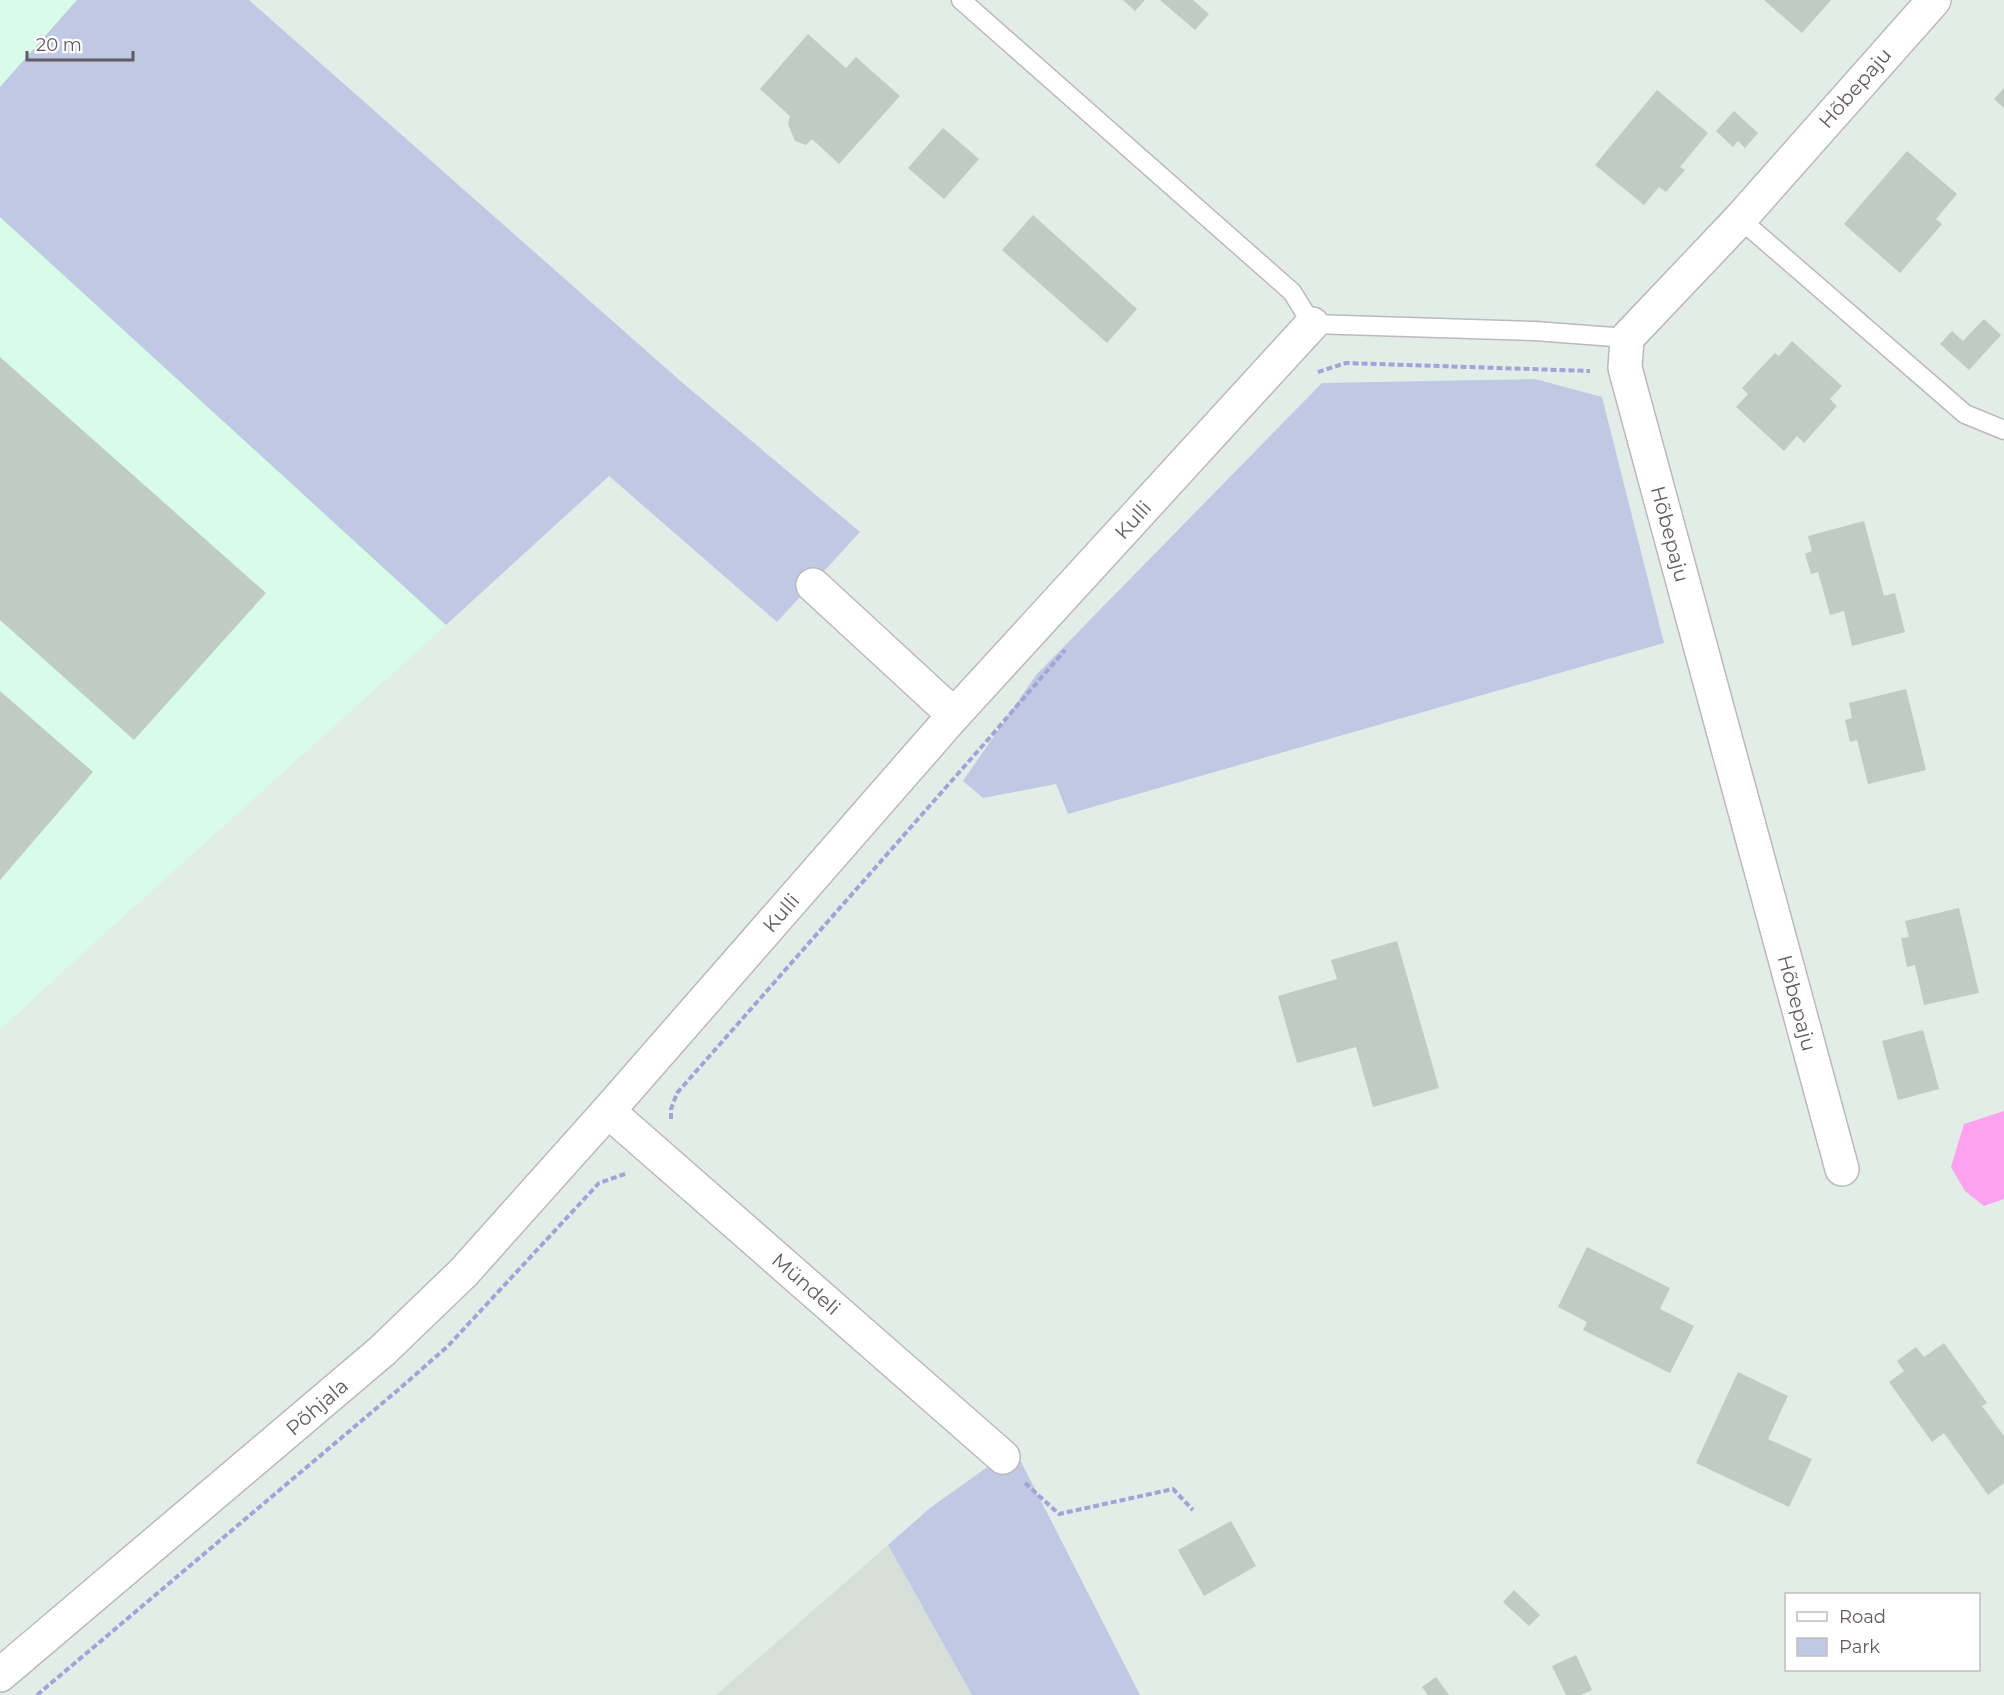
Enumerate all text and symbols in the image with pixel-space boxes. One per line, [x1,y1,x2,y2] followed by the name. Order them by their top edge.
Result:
[27,24,134,62] scale bar
[36,34,82,56] text: 20 m
[1814,43,1896,133] street label: Hõbepaju
[1646,483,1694,585] street label: Hõbepaju
[1110,496,1156,544] street label: Kulli
[758,889,804,937] street label: Kulli
[1773,952,1821,1054] street label: Hõbepaju
[767,1248,845,1320] street label: Mündeli
[281,1373,353,1441] street label: Põhjala
[1785,1593,1980,1671] legend
[1839,1606,1886,1628] text: Road
[1839,1636,1880,1658] text: Park

